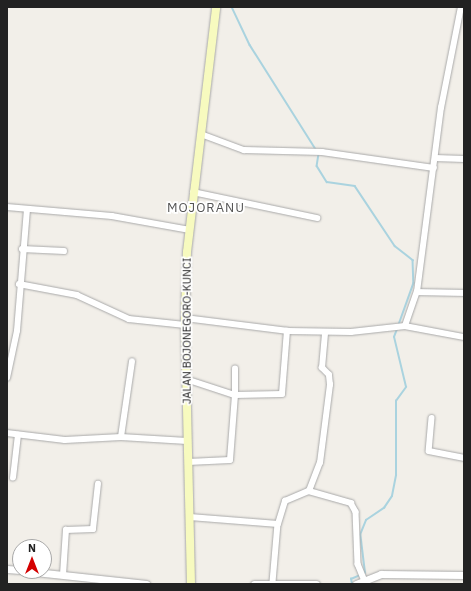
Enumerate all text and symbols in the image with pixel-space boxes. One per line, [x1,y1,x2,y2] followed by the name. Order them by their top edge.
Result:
[167,200,245,216] district label: MOJORANU
[180,258,194,404] street label: JALAN BOJONEGORO-KUNCI
[12,539,52,579] north arrow
[28,541,36,555] text: N

